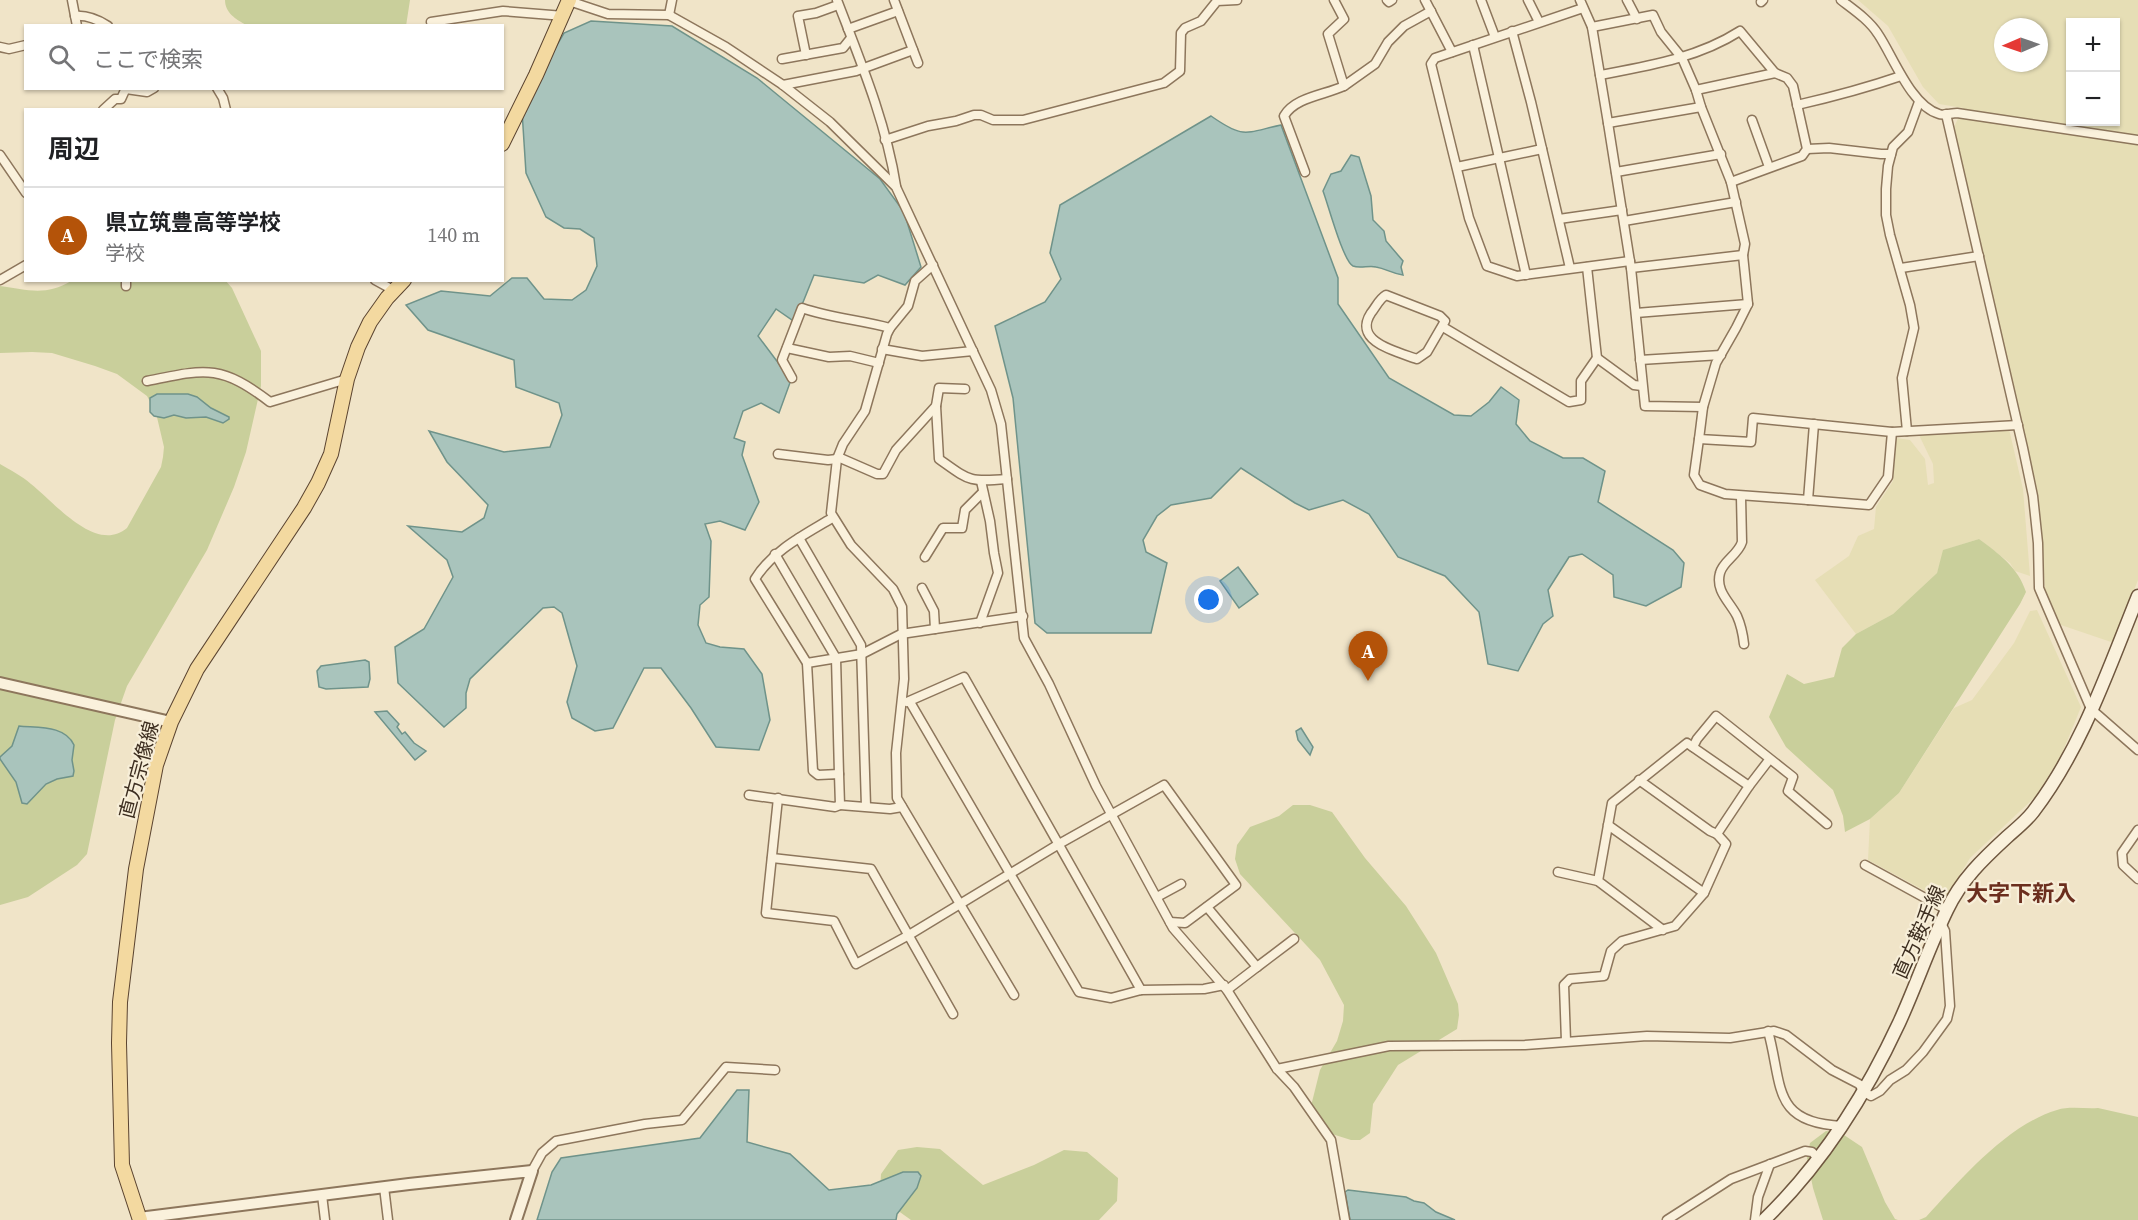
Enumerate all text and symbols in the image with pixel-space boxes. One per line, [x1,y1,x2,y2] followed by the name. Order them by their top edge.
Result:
[1994,18,2048,72] north arrow
[2066,18,2120,126] map controls
[2066,18,2120,72] button: +
[24,24,504,90] search box
[45,41,78,74] icon: search
[93,44,203,74] text: ここで検索
[2066,72,2120,126] button: −
[48,131,100,167] text: 周辺
[105,207,281,237] text: 県立筑豊高等学校
[61,221,74,249] text: A
[427,221,480,249] text: 140 m
[105,239,145,267] text: 学校
[1194,585,1223,614] your location
[1348,632,1388,681] pin: A
[113,718,165,822] street label: 直方宗像線
[1966,878,2076,908] district label: 大字下新入
[1886,881,1952,983] street label: 直方鞍手線

